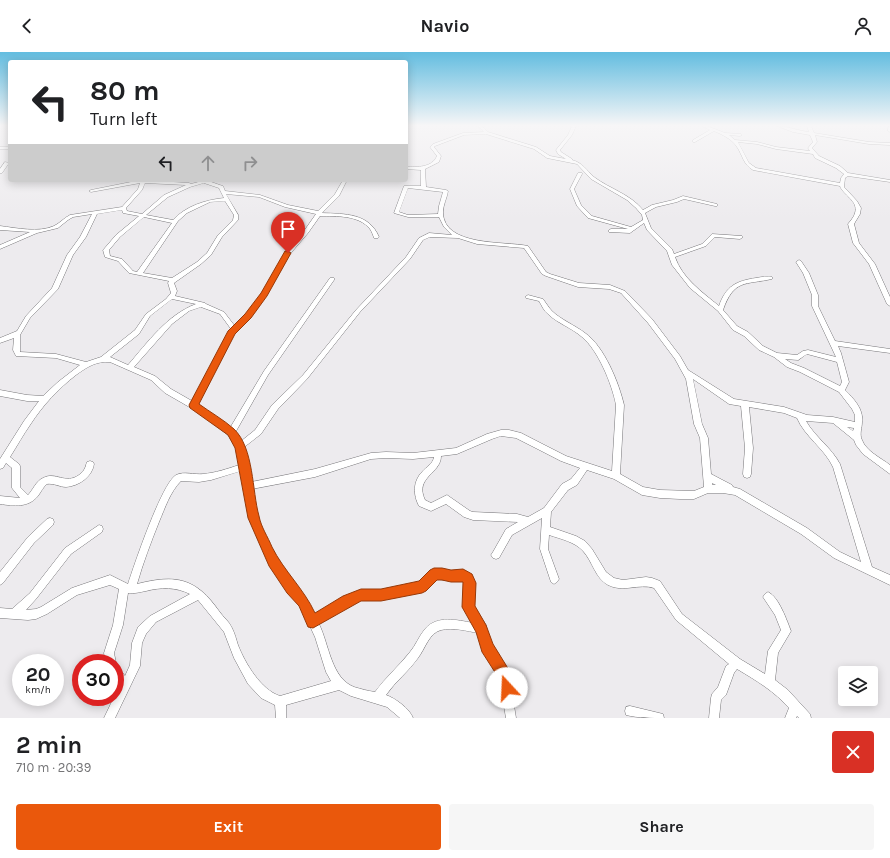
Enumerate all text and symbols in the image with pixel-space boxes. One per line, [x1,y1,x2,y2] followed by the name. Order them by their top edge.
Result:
[16,15,38,37] icon: back
[421,15,469,37] text: Navio
[852,15,874,37] icon: person
[90,74,159,107] text: 80 m
[24,76,76,128] icon: left
[90,108,158,130] text: Turn left
[155,152,177,174] icon: left
[197,152,219,174] icon: ahead
[239,152,261,174] icon: right
[271,212,305,253] pin
[277,218,299,240] icon: arrive
[72,654,124,706] speed limit sign: 30
[26,663,50,686] text: 20
[838,666,878,706] map controls
[838,666,878,706] button: layers
[486,667,528,709] position arrow
[25,684,51,696] text: km/h
[16,731,82,759] text: 2 min
[832,731,874,773] button: close
[16,760,91,775] text: 710 m · 20:39
[16,804,441,850] button: Exit
[449,804,874,850] button: Share

